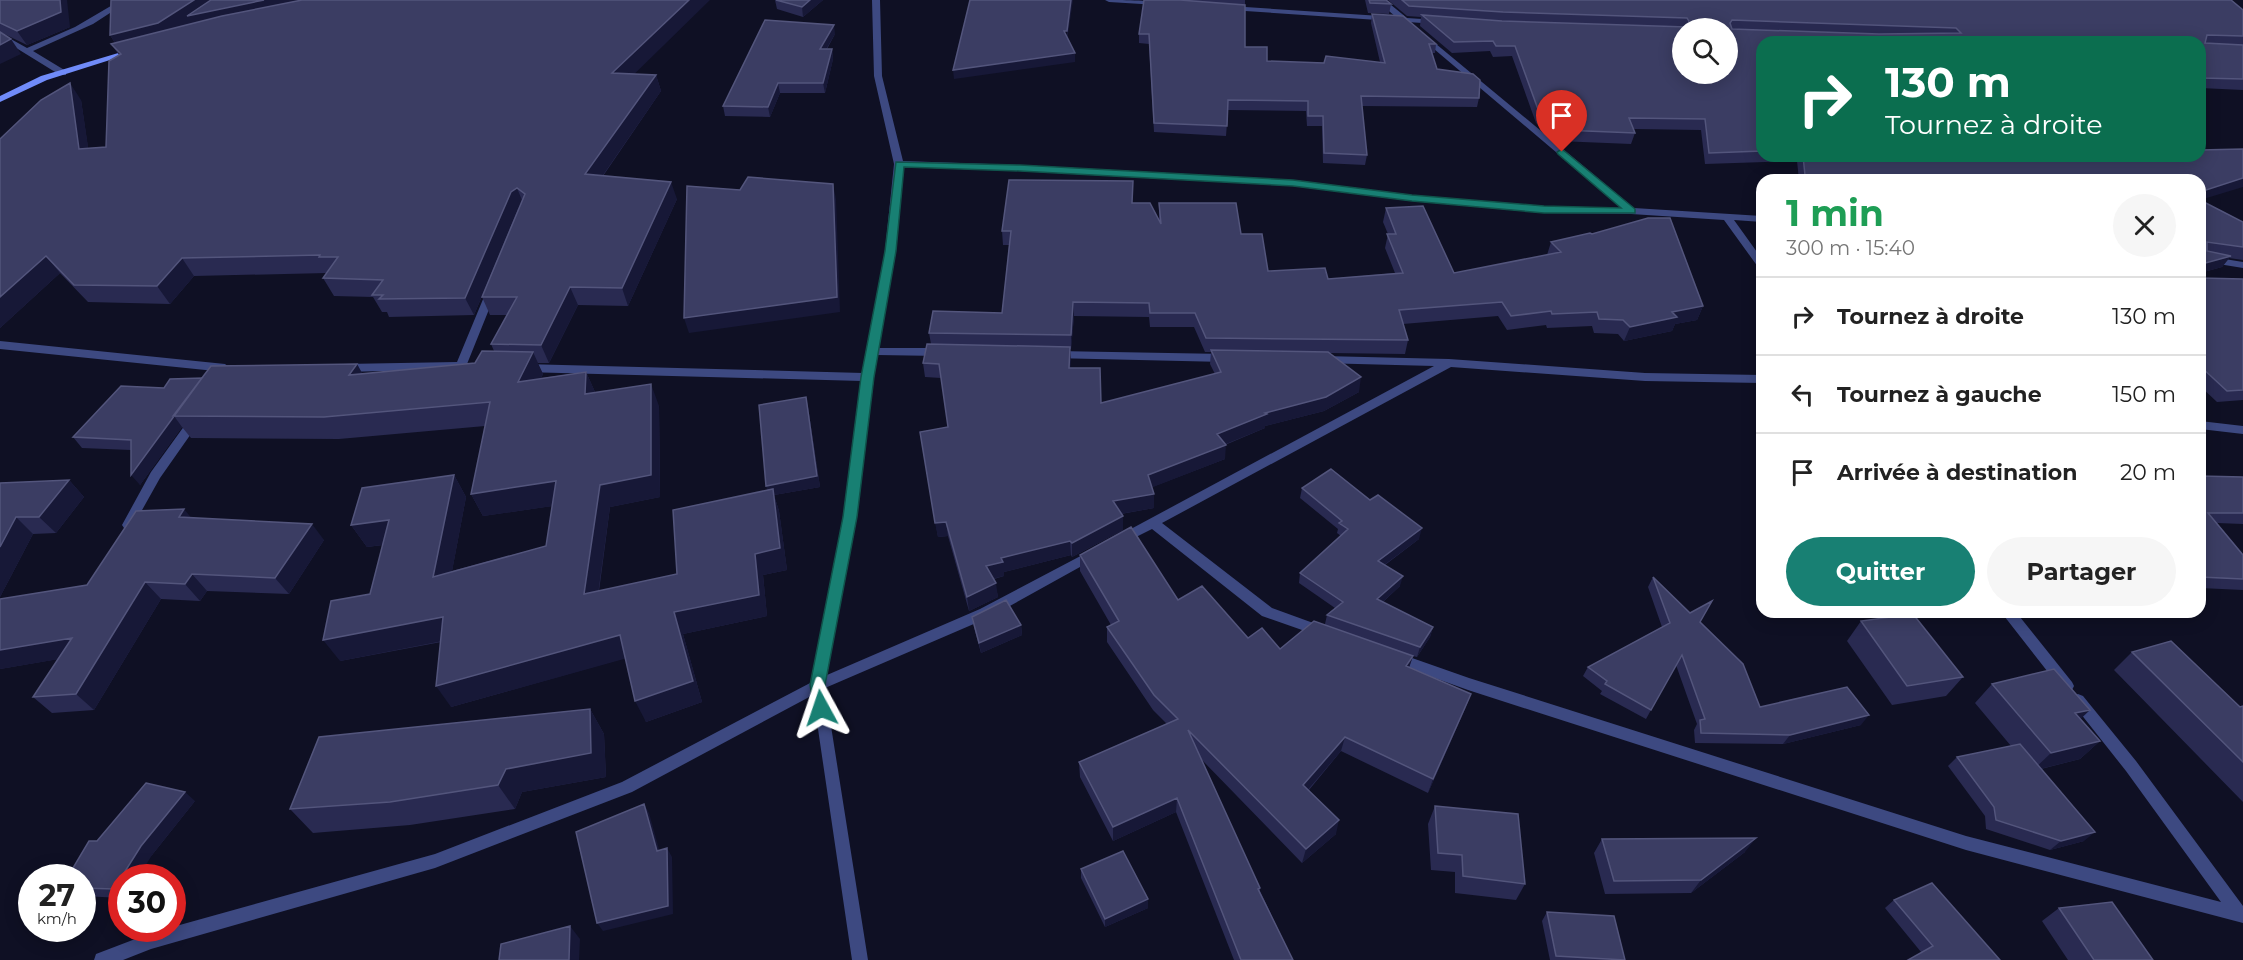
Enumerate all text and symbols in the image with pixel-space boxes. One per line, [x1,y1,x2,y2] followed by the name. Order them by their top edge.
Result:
[1672,18,1738,84] map controls
[1672,18,1738,84] button: search
[1885,56,2011,108] text: 130 m
[1786,60,1864,138] icon: right
[1536,90,1587,152] pin
[1545,99,1578,132] icon: arrive
[1885,108,2103,141] text: Tournez à droite
[1786,191,1884,235] text: 1 min
[2113,194,2176,257] button: close
[1786,236,1915,260] text: 300 m · 15:40
[1786,300,1819,333] icon: right
[1837,303,2024,330] text: Tournez à droite
[2112,303,2176,330] text: 130 m
[1786,378,1819,411] icon: left
[1837,381,2042,408] text: Tournez à gauche
[2112,381,2176,408] text: 150 m
[1786,456,1819,489] icon: arrive
[1837,459,2077,486] text: Arrivée à destination
[2120,459,2176,486] text: 20 m
[1786,537,1975,606] button: Quitter
[1987,537,2176,606] button: Partager
[789,676,853,740] position arrow
[108,864,186,942] speed limit sign: 30
[39,877,75,914] text: 27
[37,909,77,928] text: km/h

